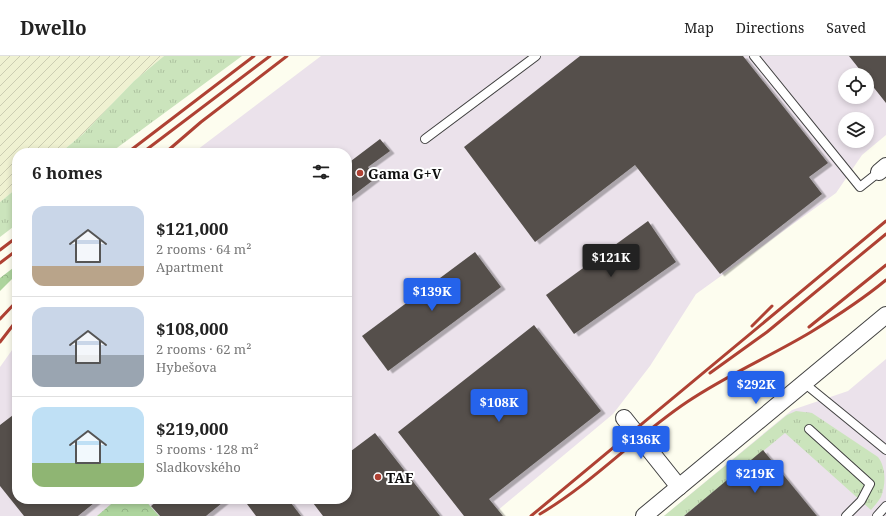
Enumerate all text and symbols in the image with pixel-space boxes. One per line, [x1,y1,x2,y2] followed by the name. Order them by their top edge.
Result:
[20,15,87,41] text: Dwello
[684,18,714,37] text: Map
[736,18,804,37] text: Directions
[826,18,866,37] text: Saved
[838,68,874,148] map controls
[838,68,874,104] button: locate
[838,112,874,148] button: layers
[32,161,102,184] text: 6 homes
[310,161,332,183] icon: filters
[368,164,442,183] place label: Gama G+V
[355,168,365,178] marker: Gama G+V
[156,217,228,240] text: $121,000
[64,222,112,270] icon: home
[156,240,251,258] text: 2 rooms · 64 m²
[583,244,639,278] pin: $121K
[592,248,630,266] text: $121K
[156,258,223,276] text: Apartment
[404,278,460,312] pin: $139K
[413,282,451,300] text: $139K
[156,317,228,340] text: $108,000
[64,323,112,371] icon: home
[156,340,251,358] text: 2 rooms · 62 m²
[156,358,217,376] text: Hybešova
[728,371,784,405] pin: $292K
[737,375,775,393] text: $292K
[471,389,527,423] pin: $108K
[480,393,518,411] text: $108K
[156,417,228,440] text: $219,000
[64,423,112,471] icon: home
[613,426,669,460] pin: $136K
[622,430,660,448] text: $136K
[156,440,259,458] text: 5 rooms · 128 m²
[156,458,241,476] text: Sladkovského
[727,460,783,494] pin: $219K
[736,464,774,482] text: $219K
[386,468,414,487] place label: TAF
[373,472,383,482] marker: TAF

